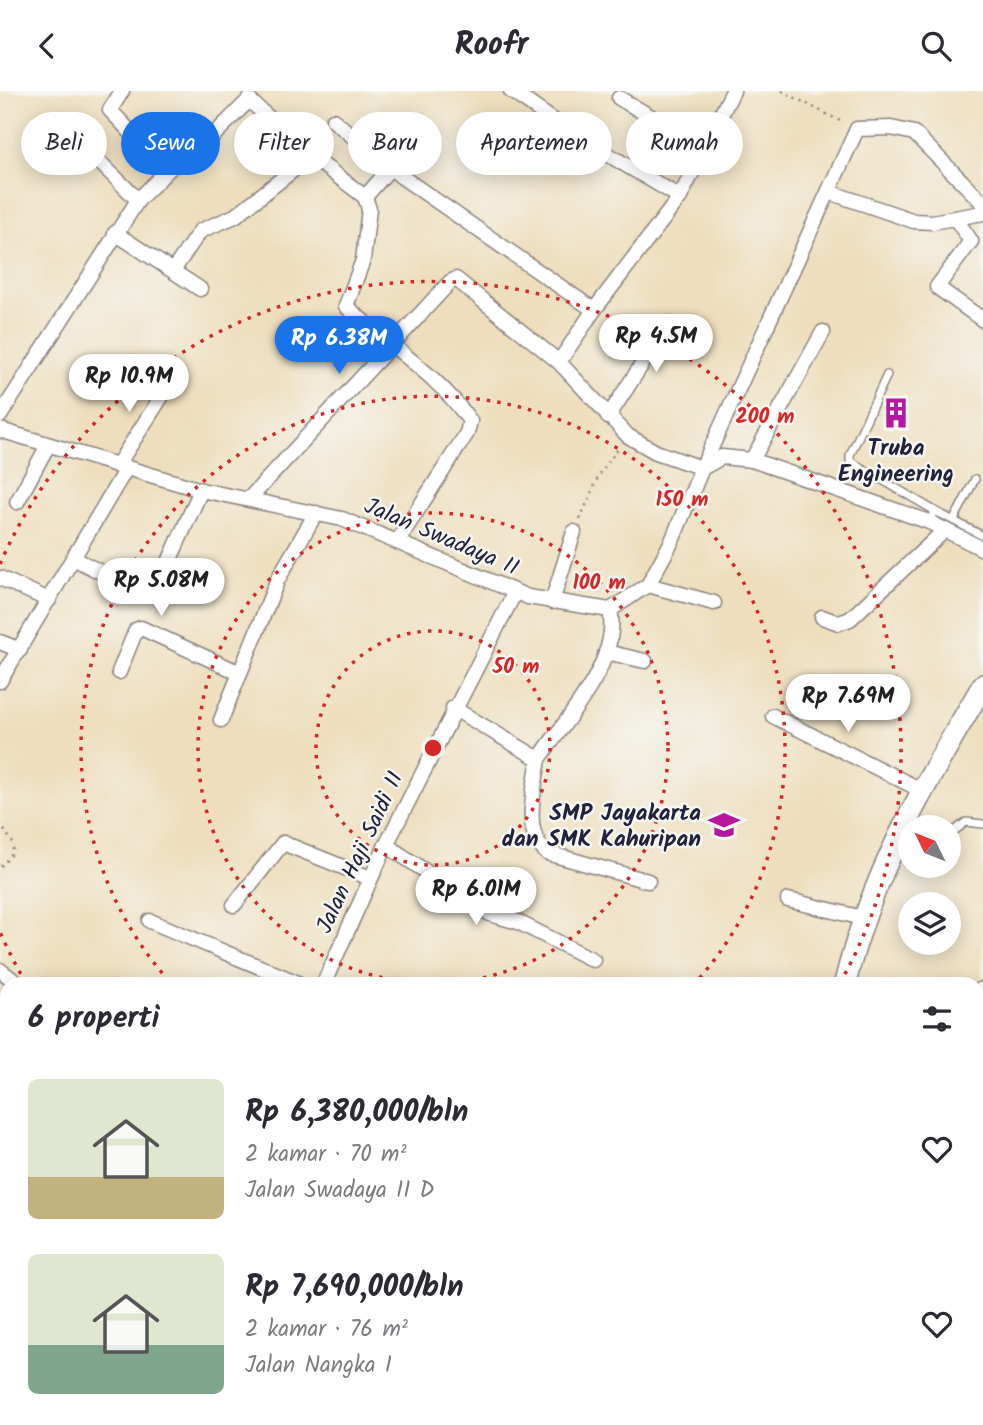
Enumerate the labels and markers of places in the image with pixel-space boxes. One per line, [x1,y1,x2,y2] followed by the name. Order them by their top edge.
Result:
[591,315,721,374] pin: Rp 4.5M
[267,317,411,376] pin: Rp 6.38M
[57,355,201,414] pin: Rp 10.9M
[879,396,913,430] building icon: Truba Engineering
[838,431,954,493] place label: Truba Engineering
[89,559,233,618] pin: Rp 5.08M
[776,675,920,734] pin: Rp 7.69M
[421,736,445,760] centre of rings
[502,796,701,858] place label: SMP Jayakarta dan SMK Kahuripan
[707,808,741,842] school or university icon: SMP Jayakarta dan SMK Kahuripan
[404,867,548,927] pin: Rp 6.01M

